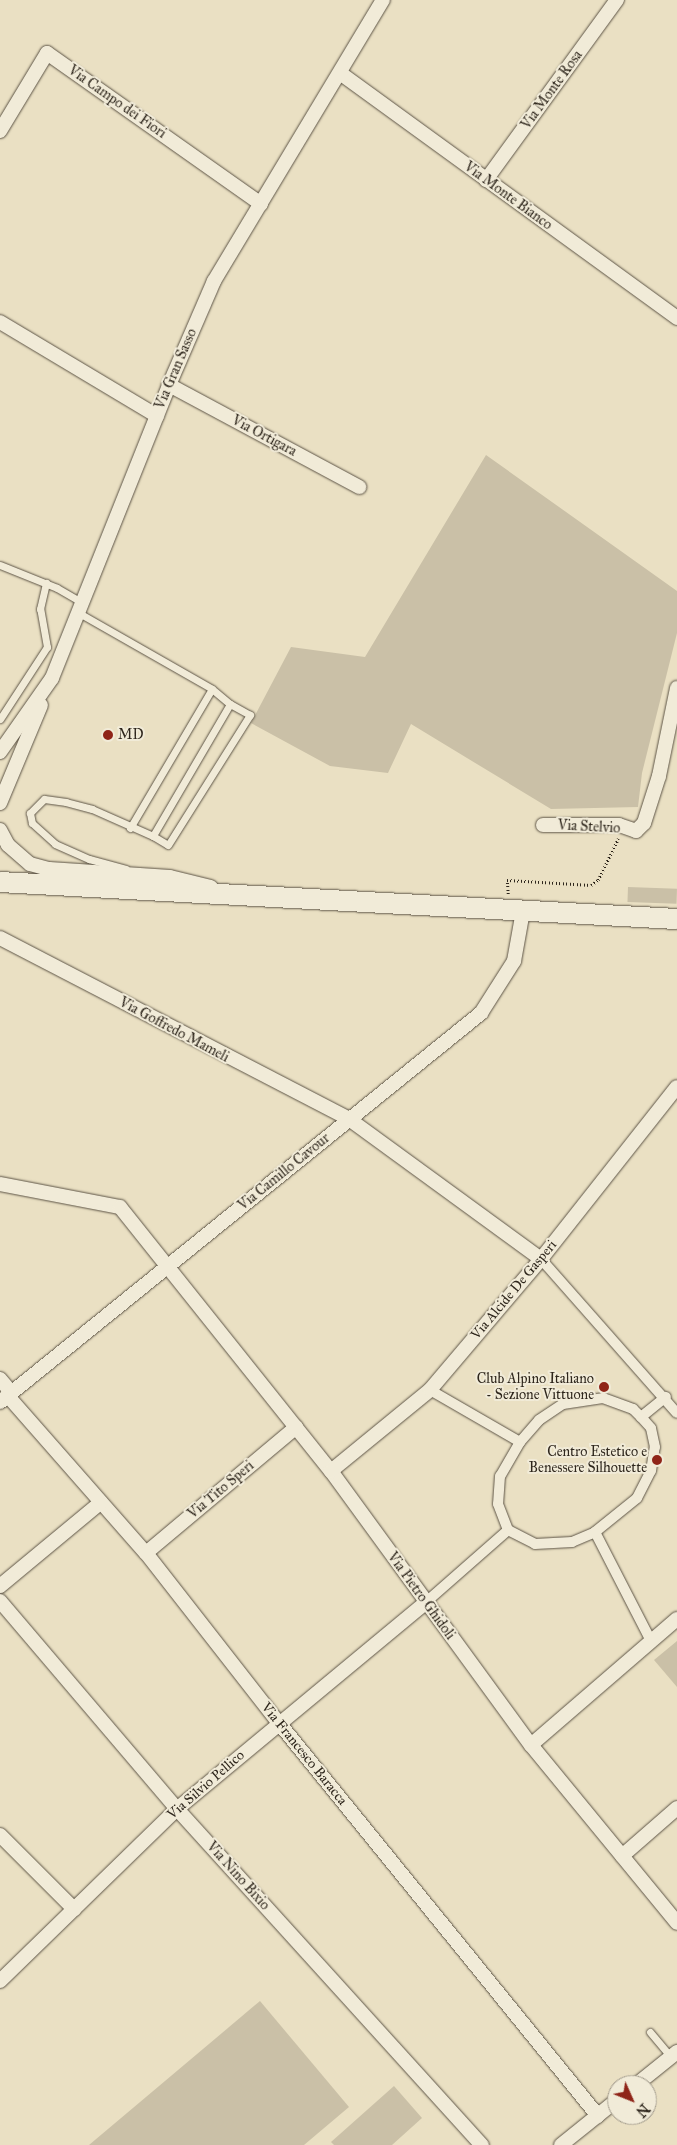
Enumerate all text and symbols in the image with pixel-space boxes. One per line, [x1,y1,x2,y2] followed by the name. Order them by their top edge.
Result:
[518,47,586,133] street label: Via Monte Rosa
[65,62,169,142] street label: Via Campo dei Fiori
[461,158,555,234] street label: Via Monte Bianco
[151,326,201,412] street label: Via Gran Sasso
[229,412,299,460] street label: Via Ortigara
[118,727,143,743] place label: MD
[102,729,114,741] marker: MD
[557,817,621,837] street label: Via Stelvio
[116,994,232,1066] street label: Via Goffredo Mameli
[235,1130,333,1214] street label: Via Camillo Cavour
[468,1237,560,1343] street label: Via Alcide De Gasperi
[477,1371,594,1404] place label: Club Alpino Italiano - Sezione Vittuone
[598,1381,610,1393] marker: Club Alpino Italiano - Sezione Vittuone
[529,1444,647,1476] place label: Centro Estetico e Benessere Silhouette
[651,1454,663,1466] marker: Centro Estetico e Benessere Silhouette
[185,1458,257,1522] street label: Via Tito Speri
[384,1549,458,1643] street label: Via Pietro Ghidoli
[257,1699,351,1809] street label: Via Francesco Baracca
[164,1747,248,1823] street label: Via Silvio Pellico
[203,1838,273,1914] street label: Via Nino Bixio
[607,2075,657,2125] north arrow
[632,2100,653,2120] text: N

